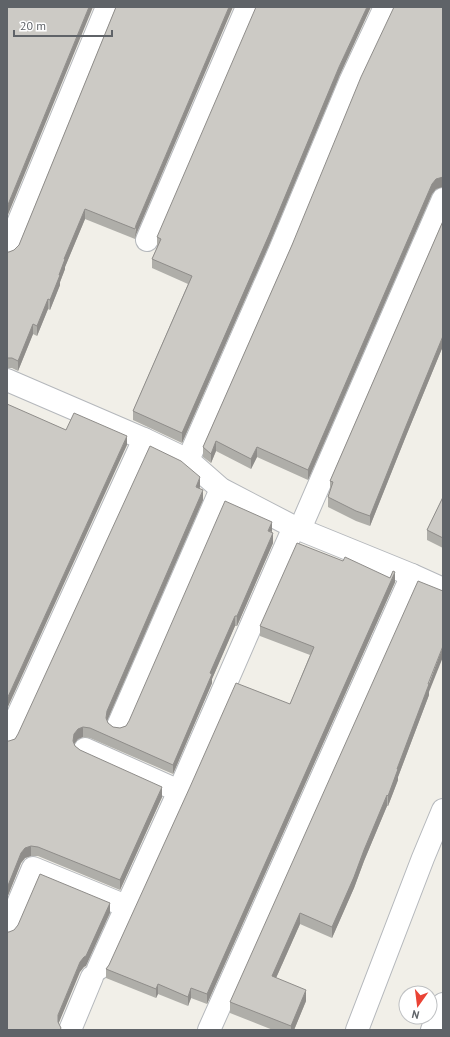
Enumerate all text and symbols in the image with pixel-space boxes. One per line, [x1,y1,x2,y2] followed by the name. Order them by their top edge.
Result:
[14,12,112,38] scale bar
[20,18,46,33] text: 20 m
[398,985,438,1025] north arrow
[410,1007,421,1022] text: N

